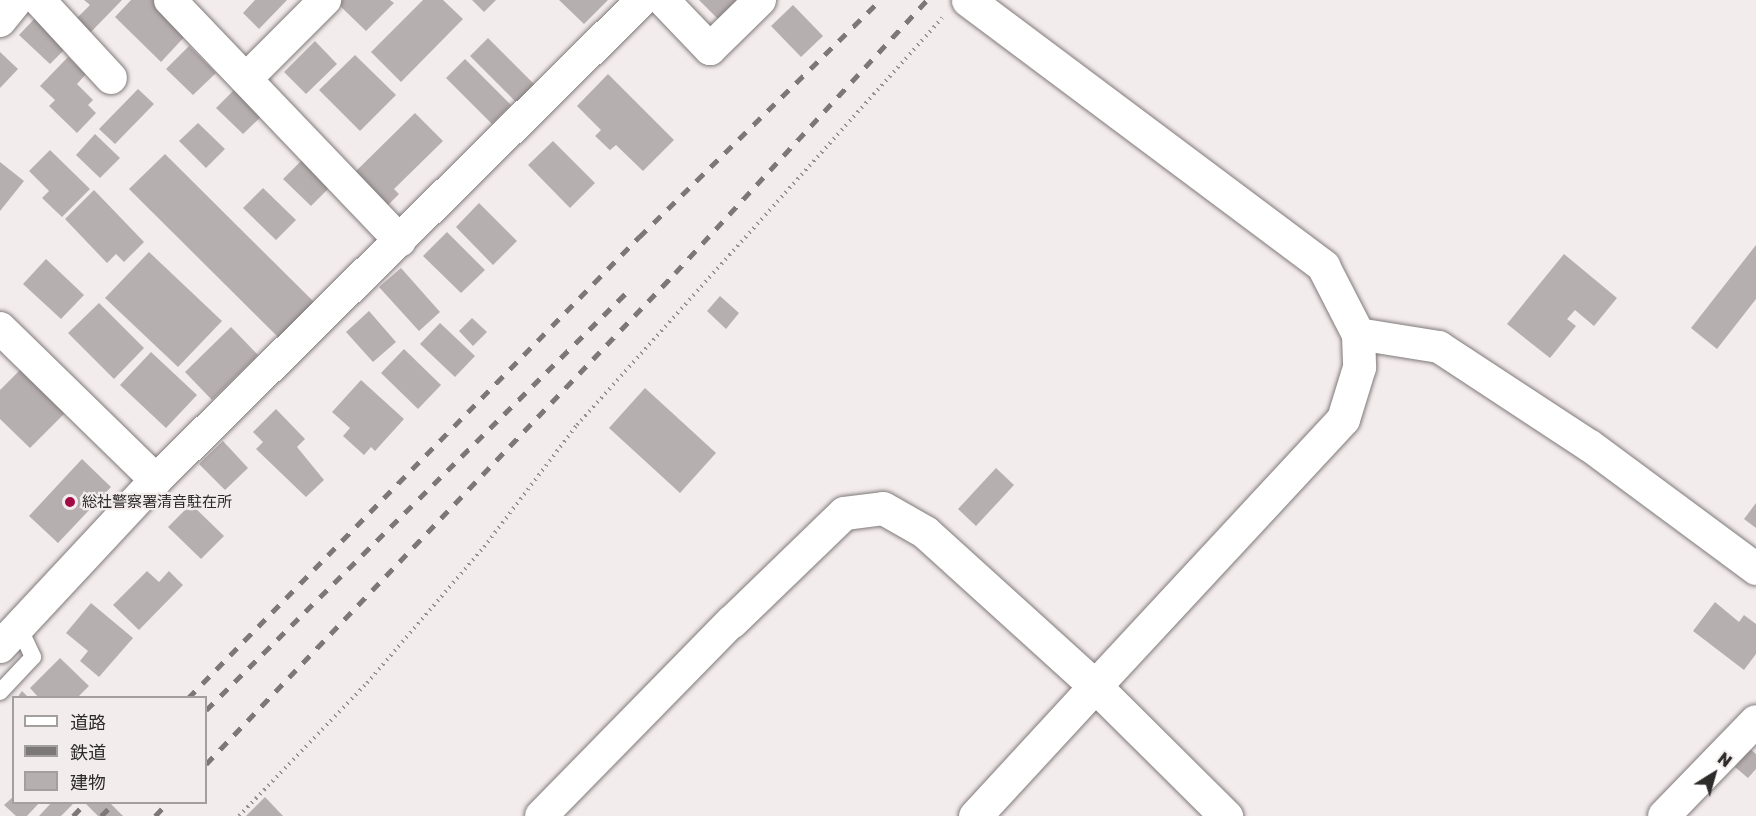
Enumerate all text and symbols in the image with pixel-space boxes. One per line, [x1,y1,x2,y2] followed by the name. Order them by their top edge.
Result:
[82,493,232,511] place label: 総社警察署清音駐在所
[63,495,77,509] marker: 総社警察署清音駐在所
[12,696,207,804] legend
[70,711,106,733] text: 道路
[70,741,106,763] text: 鉄道
[1684,744,1744,804] north arrow
[1714,748,1736,771] text: N
[70,771,106,793] text: 建物

